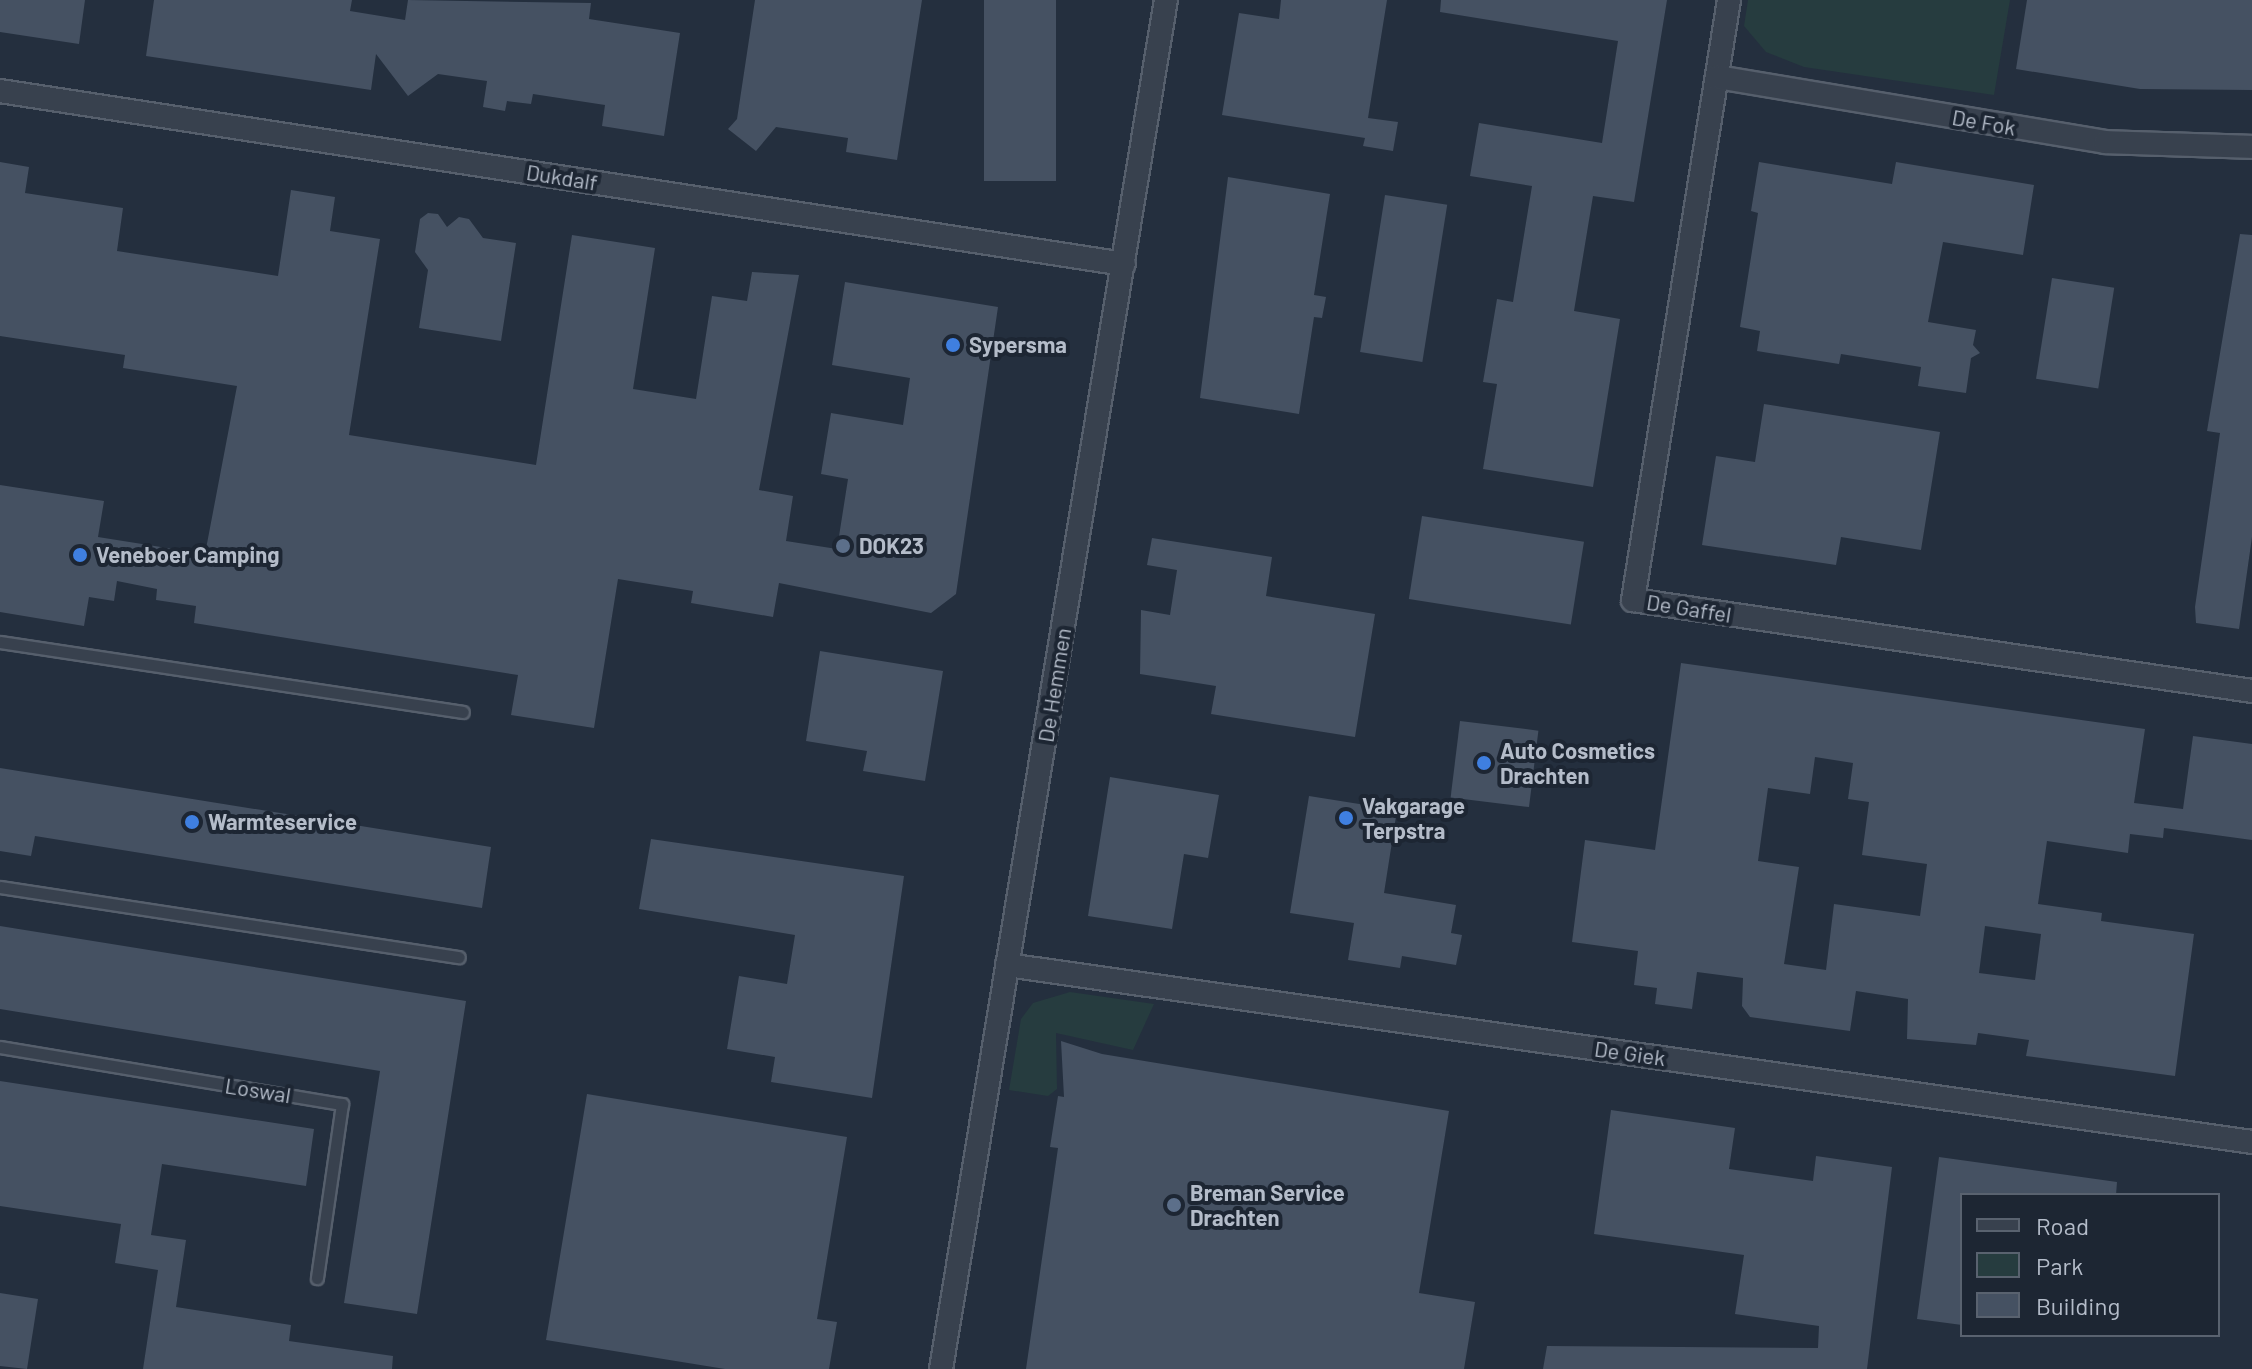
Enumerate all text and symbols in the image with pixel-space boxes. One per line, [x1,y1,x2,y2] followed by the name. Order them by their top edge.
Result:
[1950,103,2018,141] street label: De Fok
[524,158,600,196] street label: Dukdalf
[969,332,1067,358] place label: Sypersma
[944,336,962,354] marker: Sypersma
[859,533,924,559] place label: DOK23
[834,537,852,555] marker: DOK23
[96,542,279,568] place label: Veneboer Camping
[71,546,89,564] marker: Veneboer Camping
[1645,588,1733,628] street label: De Gaffel
[1032,626,1076,744] street label: De Hemmen
[1500,737,1655,788] place label: Auto Cosmetics Drachten
[1475,754,1493,772] marker: Auto Cosmetics Drachten
[1362,792,1465,844] place label: Vakgarage Terpstra
[208,809,357,835] place label: Warmteservice
[1337,809,1355,827] marker: Vakgarage Terpstra
[183,813,201,831] marker: Warmteservice
[1593,1035,1667,1071] street label: De Giek
[223,1072,293,1108] street label: Loswal
[1190,1179,1345,1230] place label: Breman Service Drachten
[1960,1193,2220,1337] legend
[1165,1196,1183,1214] marker: Breman Service Drachten
[2036,1211,2089,1240] text: Road
[2036,1251,2083,1280] text: Park
[2036,1291,2120,1320] text: Building

